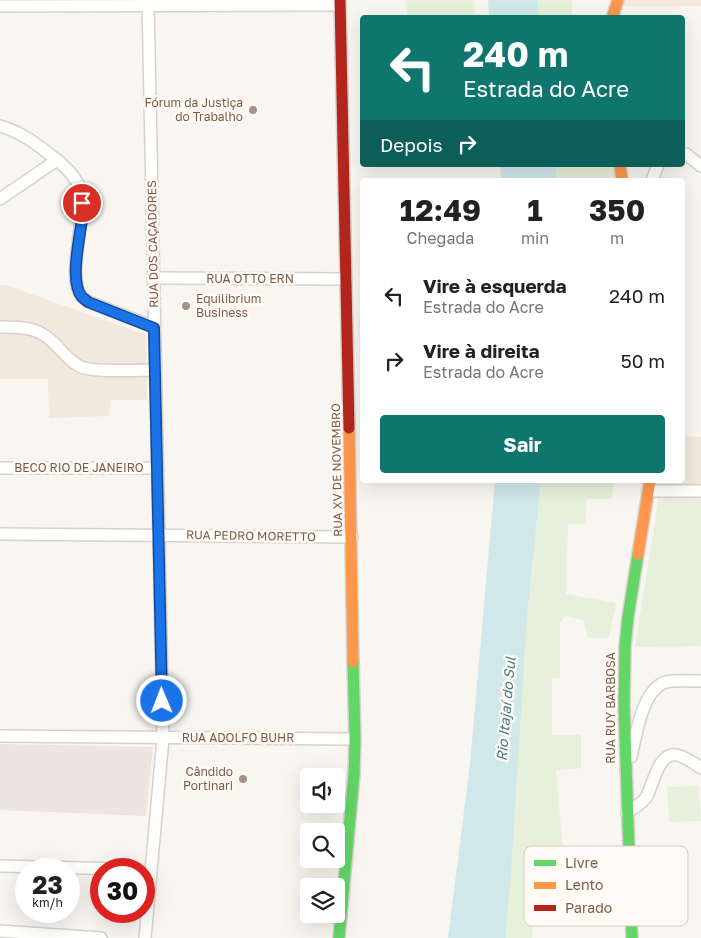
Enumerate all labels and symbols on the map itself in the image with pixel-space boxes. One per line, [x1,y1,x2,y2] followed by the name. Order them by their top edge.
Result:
[144,95,243,124] place label: Fórum da Justiça do Trabalho
[247,104,259,116] marker: Fórum da Justiça do Trabalho
[144,180,161,308] street label: RUA DOS CAÇADORES
[61,182,103,224] pin
[206,271,294,286] street label: RUA OTTO ERN
[196,291,261,320] place label: Equilibrium Business
[180,300,192,312] marker: Equilibrium Business
[328,403,345,537] street label: RUA XV DE NOVEMBRO
[14,460,144,475] street label: BECO RIO DE JANEIRO
[186,527,316,544] street label: RUA PEDRO MORETTO
[603,652,618,764] street label: RUA RUY BARBOSA
[492,656,519,762] water label: Rio Itajaí do Sul
[135,674,187,726] position arrow
[182,730,294,745] street label: RUA ADOLFO BUHR
[183,764,233,793] place label: Cândido Portinari
[237,773,249,785] marker: Cândido Portinari
[524,846,688,926] legend
[565,854,598,871] text: Livre
[90,858,155,923] speed limit sign: 30
[565,876,603,893] text: Lento
[565,899,612,916] text: Parado

